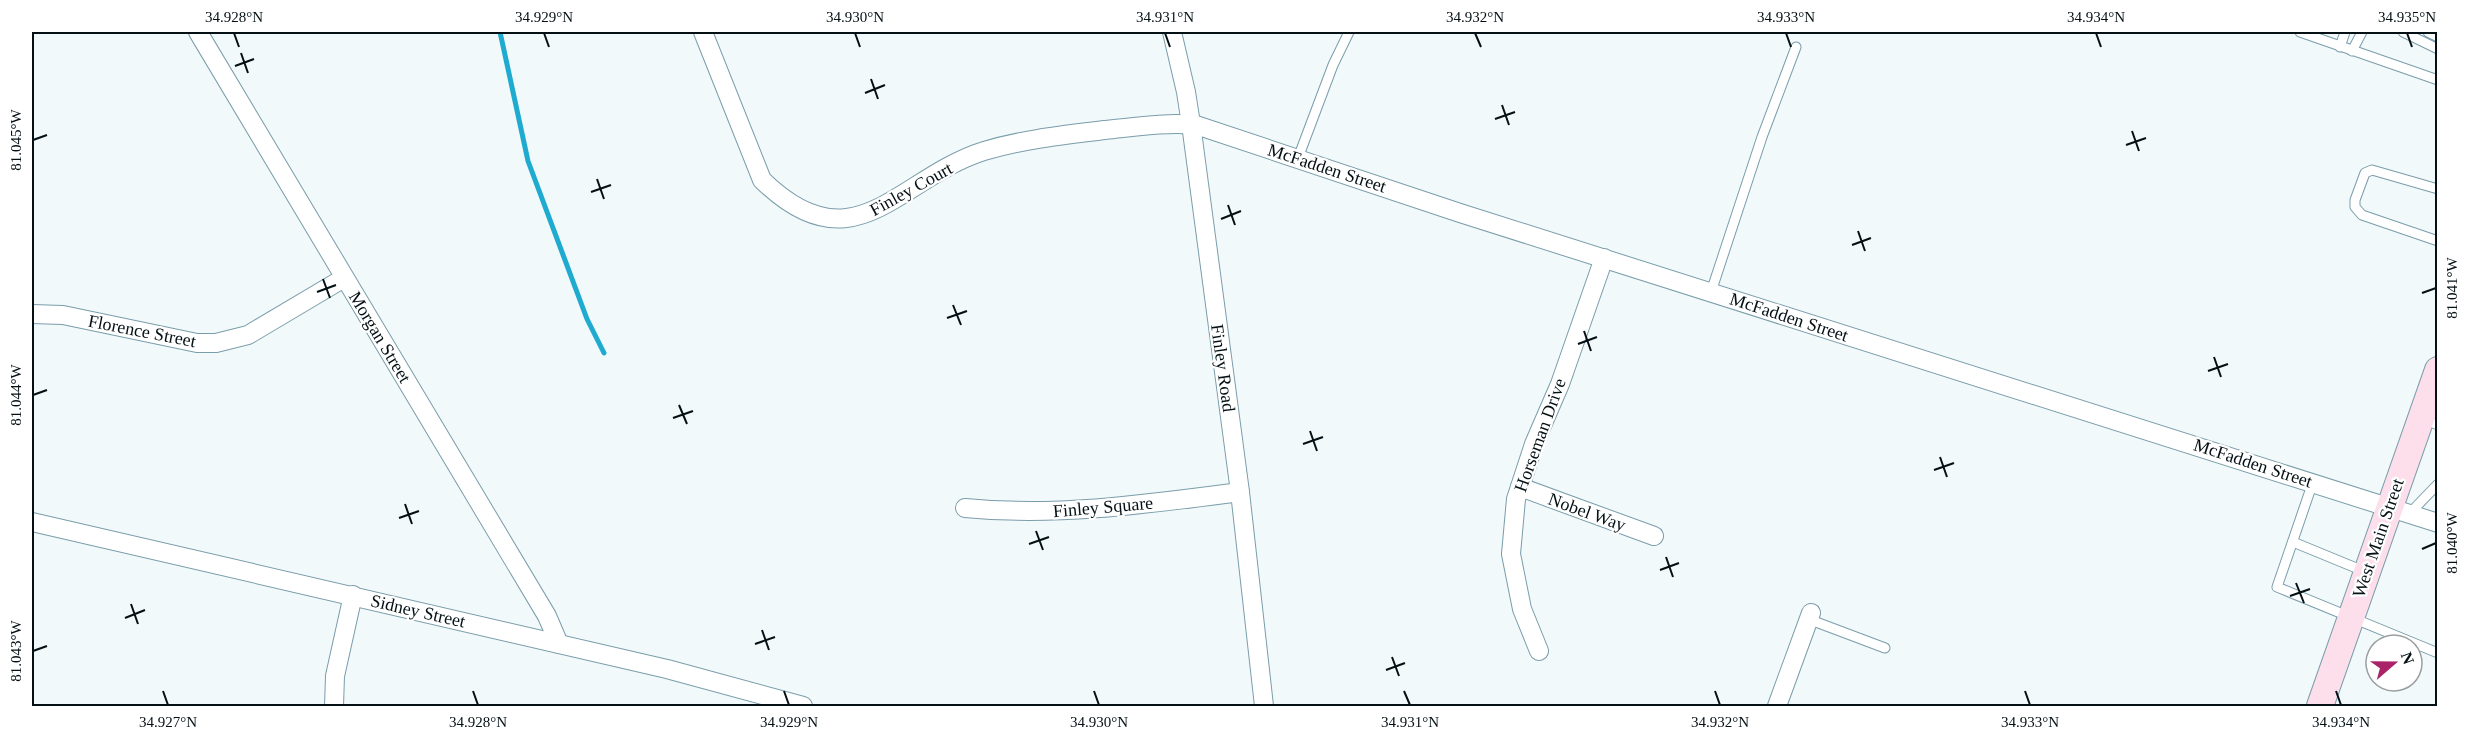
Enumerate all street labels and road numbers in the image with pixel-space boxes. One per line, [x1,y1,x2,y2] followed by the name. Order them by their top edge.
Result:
[1265,139,1389,197] street label: McFadden Street
[866,158,956,220] street label: Finley Court
[345,288,415,386] street label: Morgan Street
[1727,288,1851,346] street label: McFadden Street
[86,311,198,351] street label: Florence Street
[1207,323,1239,413] street label: Finley Road
[1510,375,1570,495] street label: Horseman Drive
[2191,434,2315,492] street label: McFadden Street
[2348,476,2408,600] street label: West Main Street
[1546,489,1628,535] street label: Nobel Way
[1052,493,1154,521] street label: Finley Square
[369,590,467,632] street label: Sidney Street

